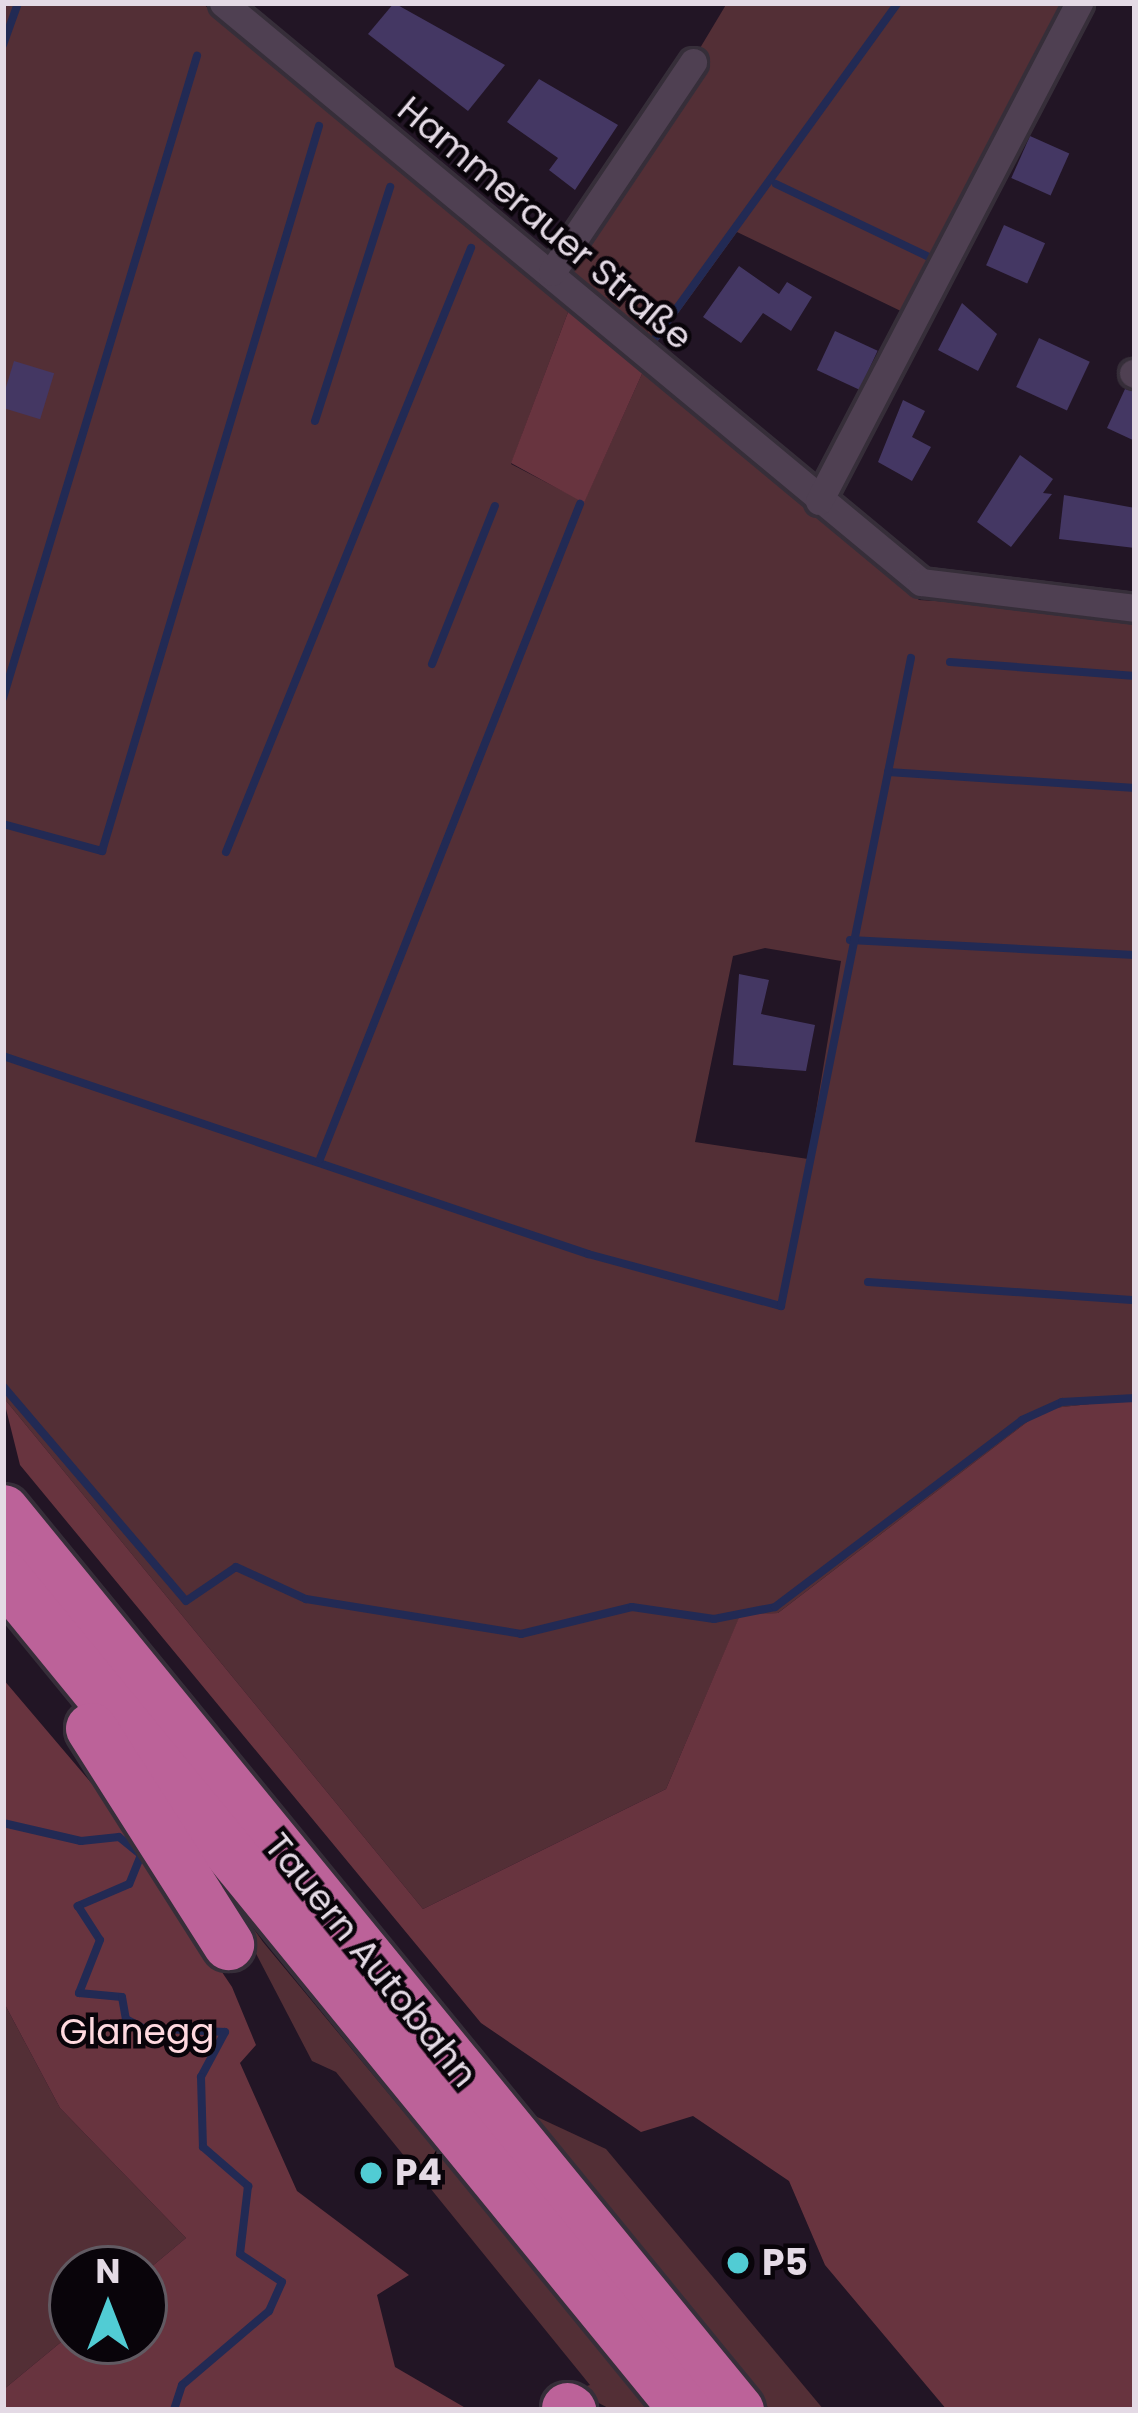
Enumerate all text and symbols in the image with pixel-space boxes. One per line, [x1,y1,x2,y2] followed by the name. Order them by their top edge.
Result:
[389,87,701,359] street label: Hammerauer Straße
[256,1825,486,2095] street label: Tauern Autobahn
[59,2010,215,2054] park label: Glanegg
[395,2151,442,2195] place label: P4
[358,2160,384,2186] marker: P4
[762,2241,808,2285] place label: P5
[48,2245,168,2365] north arrow
[96,2248,120,2295] text: N
[725,2250,751,2276] marker: P5

